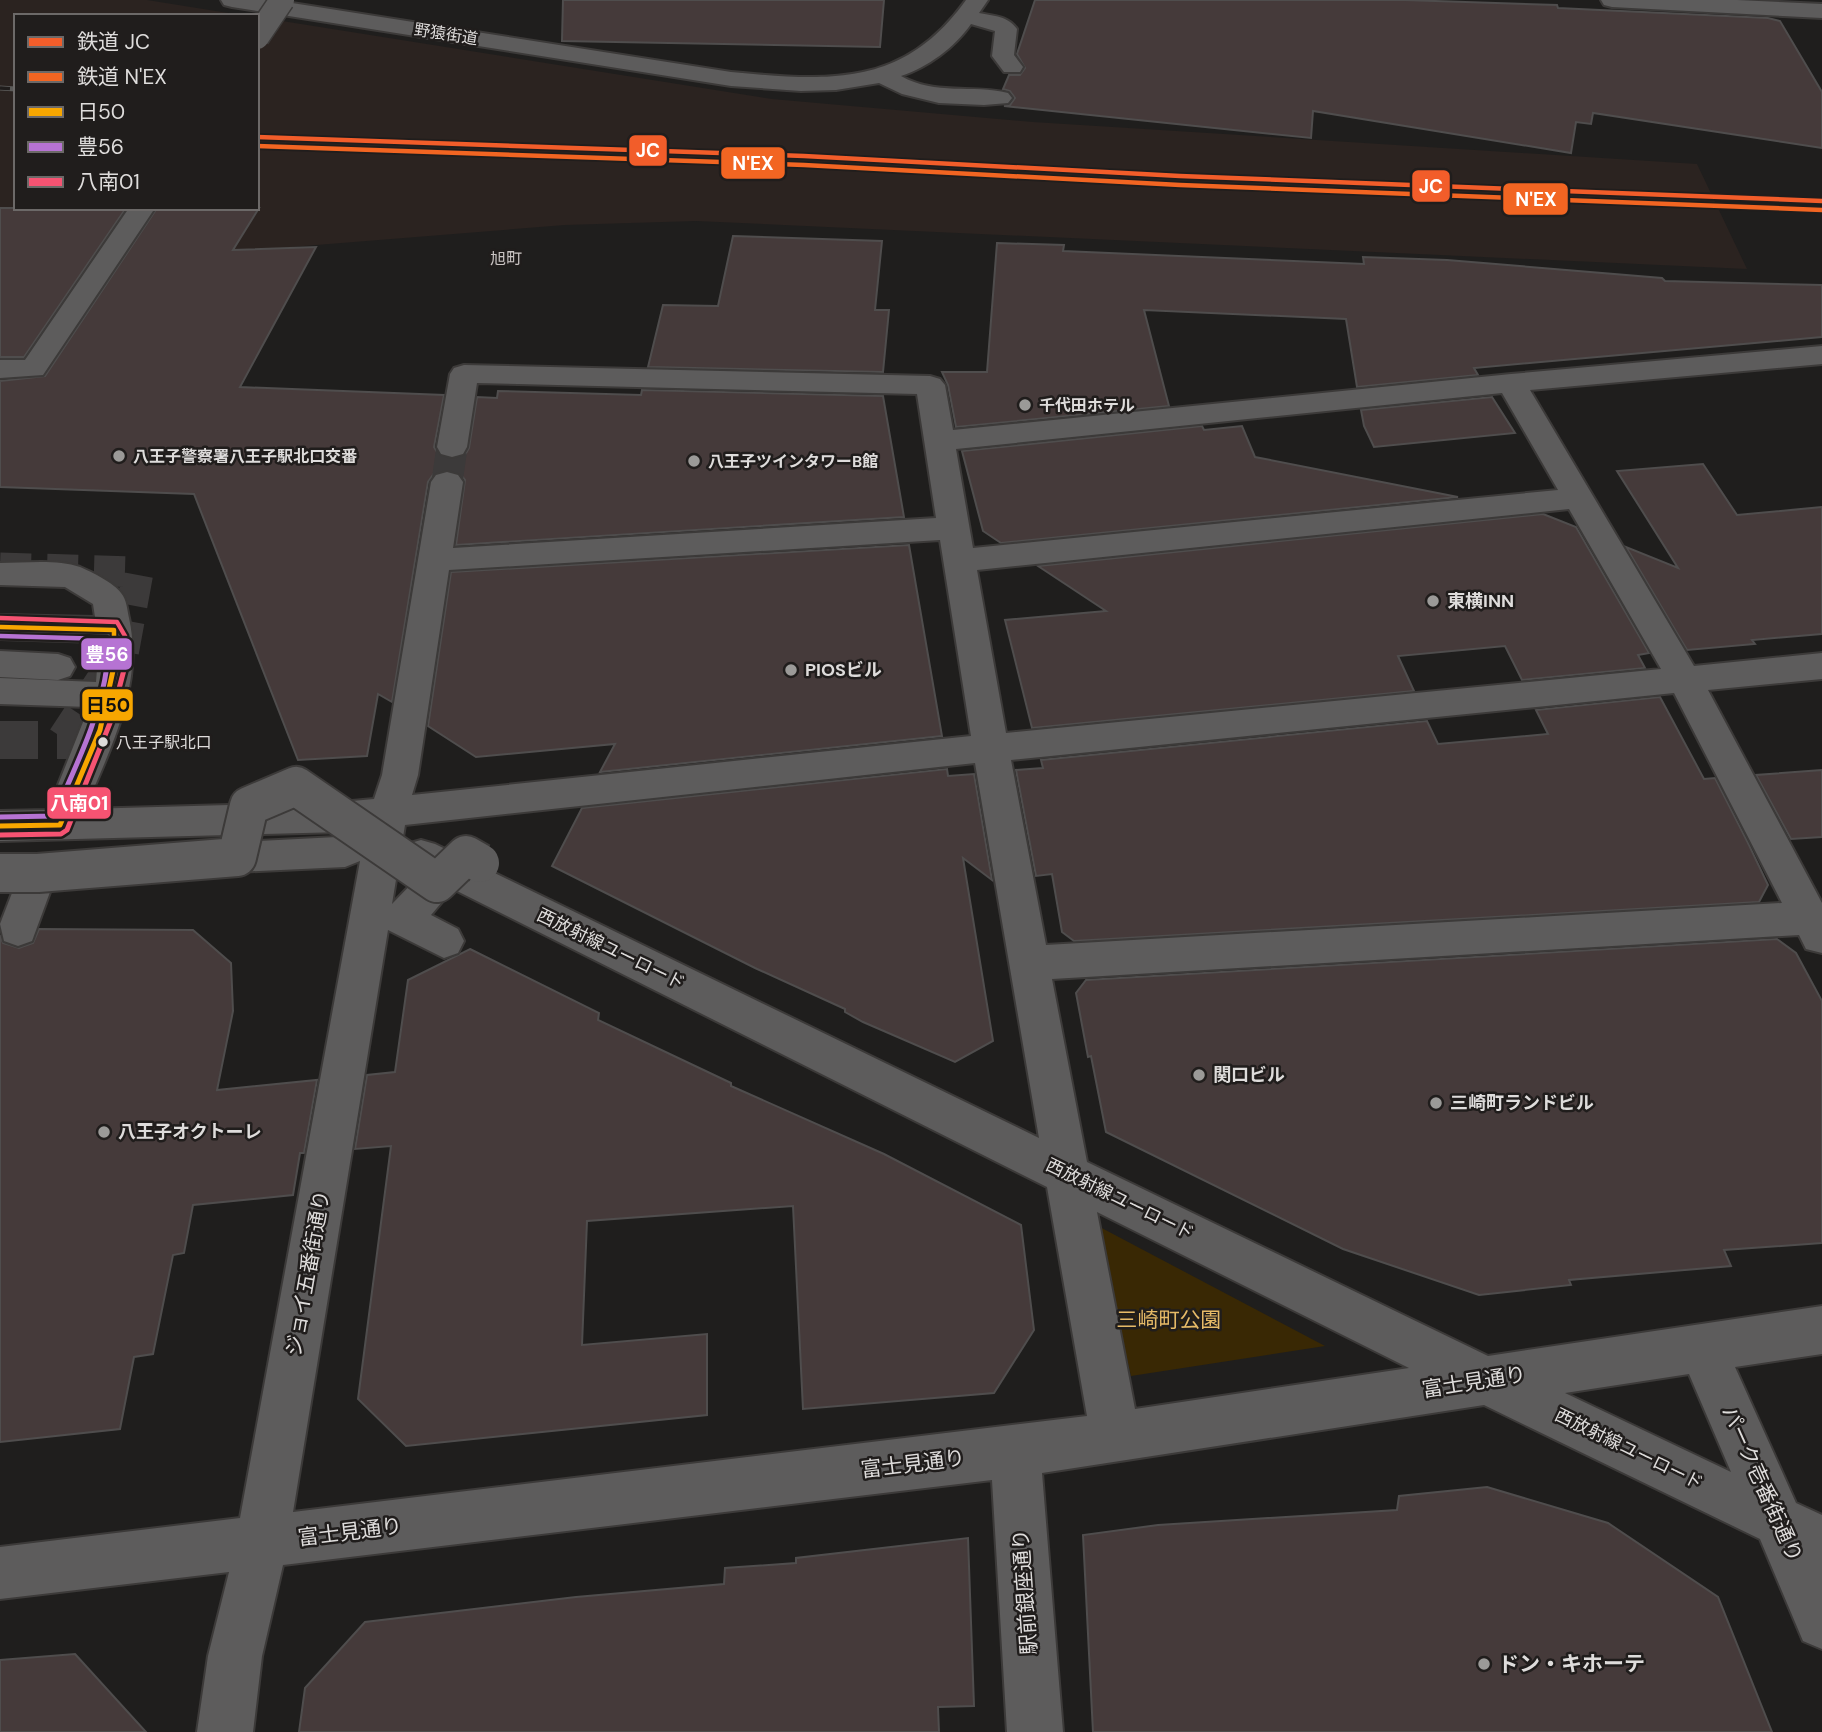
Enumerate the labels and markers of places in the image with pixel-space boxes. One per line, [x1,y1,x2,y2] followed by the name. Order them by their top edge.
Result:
[1039,395,1135,416] place label: 千代田ホテル
[1017,397,1033,413] marker: 千代田ホテル
[133,446,357,467] place label: 八王子警察署八王子駅北口交番
[111,448,127,464] marker: 八王子警察署八王子駅北口交番
[708,451,878,472] place label: 八王子ツインタワーB館
[686,453,702,469] marker: 八王子ツインタワーB館
[1447,589,1514,613] place label: 東横INN
[1425,593,1441,609] marker: 東横INN
[805,658,882,682] place label: PIOSビル
[783,662,799,678] marker: PIOSビル
[116,732,212,753] place label: 八王子駅北口
[96,735,110,749] marker: 八王子駅北口
[1213,1063,1285,1087] place label: 関口ビル
[1191,1067,1207,1083] marker: 関口ビル
[1450,1091,1594,1115] place label: 三崎町ランドビル
[1428,1095,1444,1111] marker: 三崎町ランドビル
[118,1120,262,1144] place label: 八王子オクトーレ
[96,1124,112,1140] marker: 八王子オクトーレ
[1498,1650,1645,1678] place label: ドン・キホーテ
[1476,1656,1492,1672] marker: ドン・キホーテ

